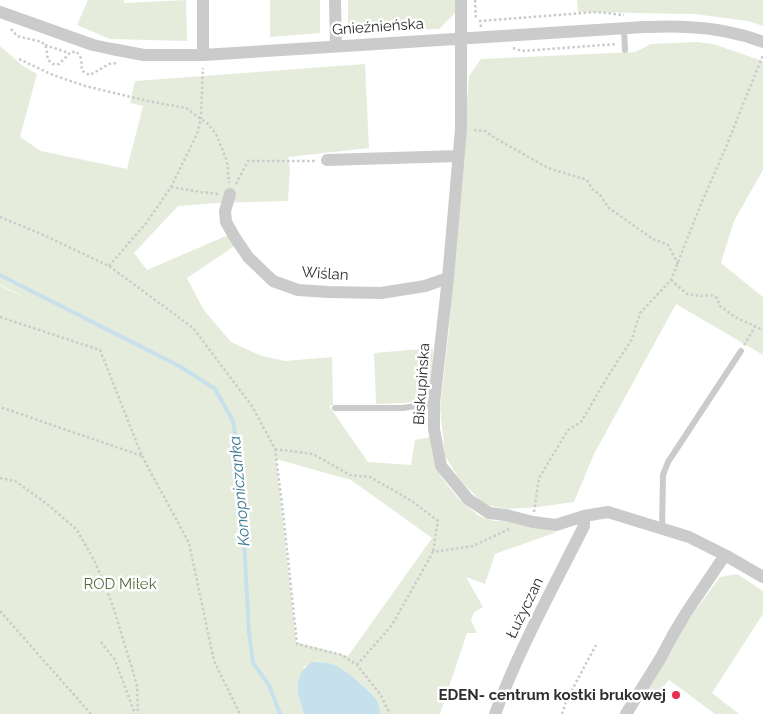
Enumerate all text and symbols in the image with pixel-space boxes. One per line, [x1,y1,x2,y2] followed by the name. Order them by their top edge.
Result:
[332,15,424,39] street label: Gnieźnieńska
[301,263,349,285] street label: Wiślan
[410,342,434,426] street label: Biskupińska
[226,435,254,547] water label: Konopniczanka
[83,575,157,593] park label: ROD Miłek
[503,575,547,641] street label: Łużyczan
[439,686,666,704] place label: EDEN- centrum kostki brukowej
[670,689,682,701] marker: EDEN- centrum kostki brukowej

